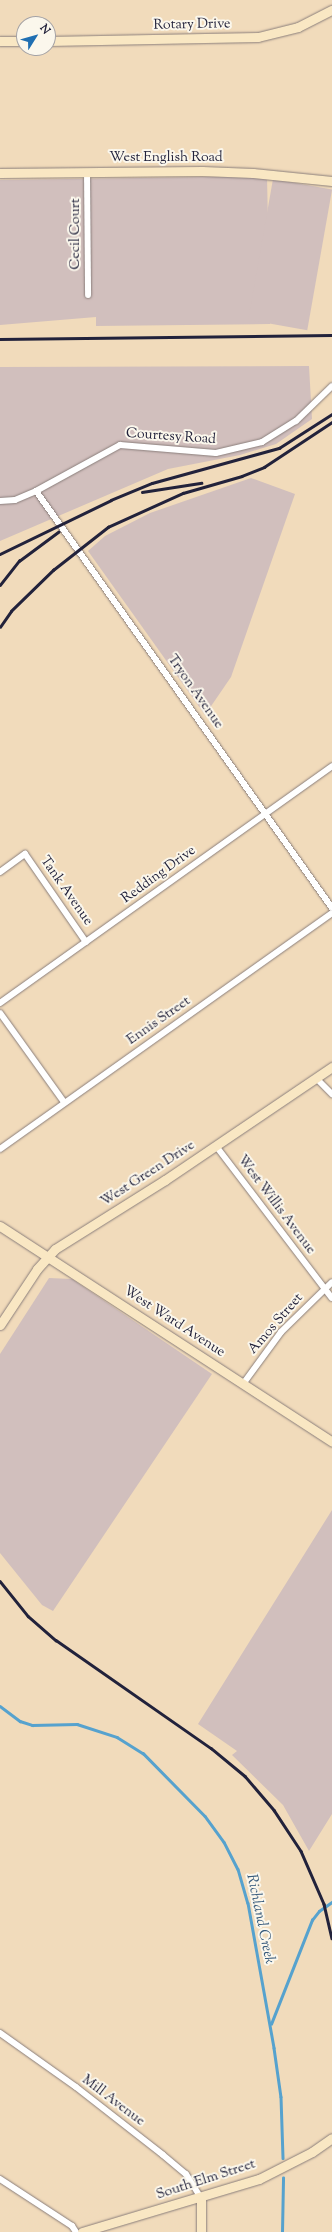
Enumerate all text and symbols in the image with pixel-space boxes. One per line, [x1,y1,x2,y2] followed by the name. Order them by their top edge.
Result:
[16,16,56,56] north arrow
[153,16,231,34] street label: Rotary Drive
[36,21,54,38] text: N
[109,150,223,166] street label: West English Road
[68,198,84,270] street label: Cecil Court
[125,425,217,449] street label: Courtesy Road
[163,652,227,732] street label: Tryon Avenue
[119,843,199,907] street label: Redding Drive
[36,853,96,929] street label: Tank Avenue
[124,993,194,1049] street label: Ennis Street
[98,1137,198,1211] street label: West Green Drive
[233,1152,319,1258] street label: West Willis Avenue
[120,1283,228,1361] street label: West Ward Avenue
[245,1290,307,1358] street label: Amos Street
[242,1872,278,1966] water label: Richland Creek
[78,2072,148,2130] street label: Mill Avenue
[154,2156,258,2204] street label: South Elm Street

